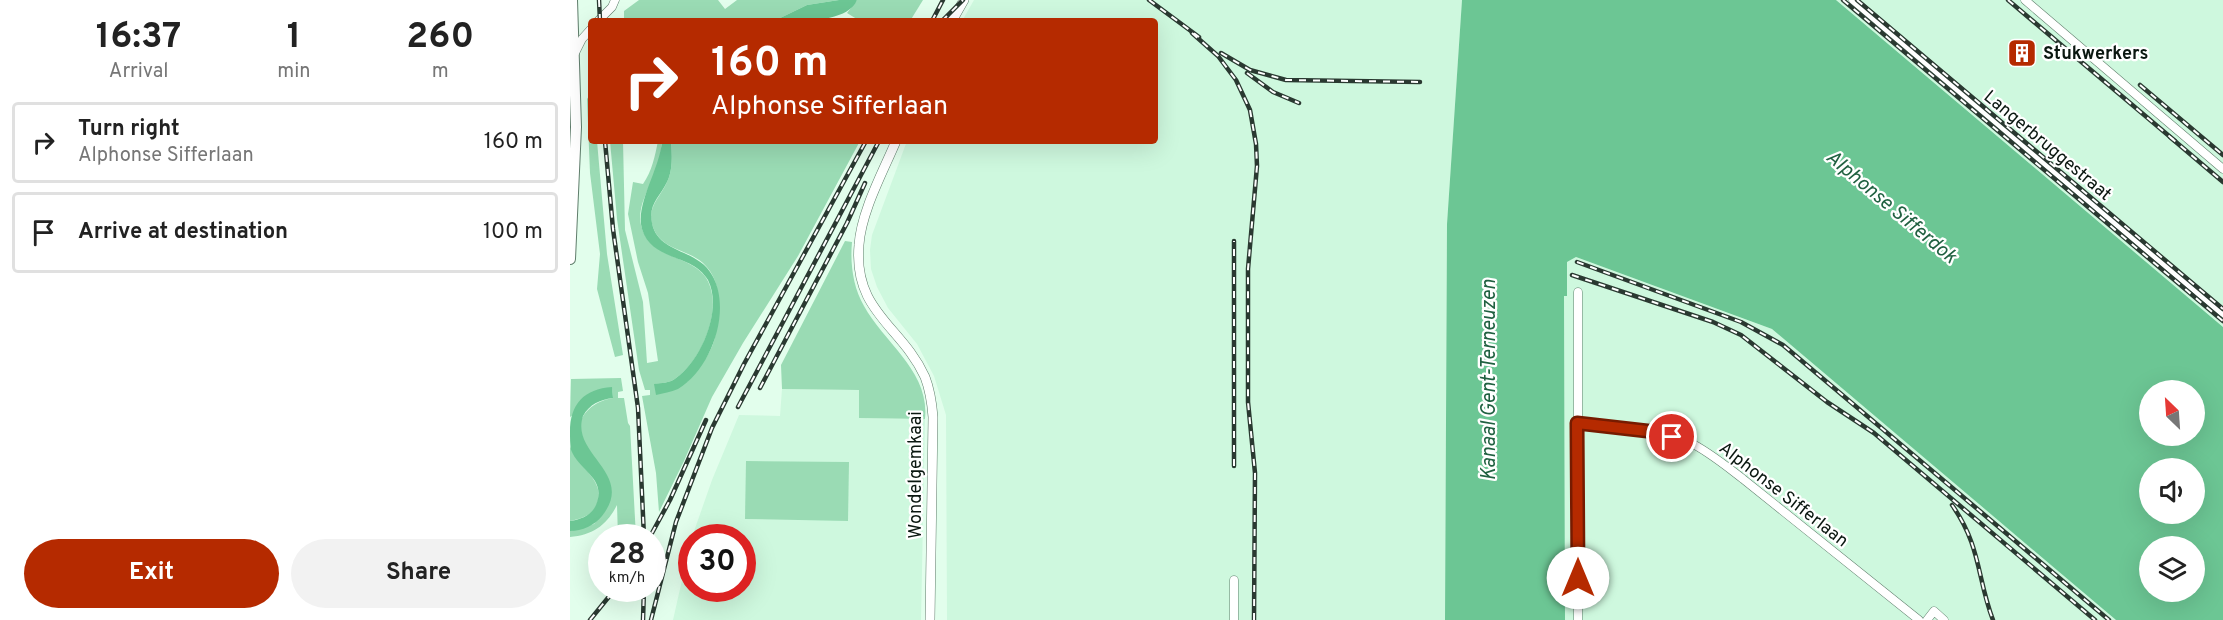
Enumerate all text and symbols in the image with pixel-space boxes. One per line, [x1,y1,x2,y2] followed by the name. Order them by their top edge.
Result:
[96,15,181,61] text: 16:37
[287,15,301,61] text: 1
[406,15,474,61] text: 260
[2006,37,2038,69] building icon: Stukwerkers
[711,38,829,91] text: 160 m
[612,42,690,120] icon: right
[2043,43,2148,66] place label: Stukwerkers
[109,59,168,85] text: Arrival
[277,59,311,85] text: min
[432,59,449,85] text: m
[1978,86,2116,206] street label: Langerbruggestraat
[711,90,948,124] text: Alphonse Sifferlaan
[78,116,180,143] text: Turn right
[27,126,60,159] icon: right
[484,129,543,156] text: 160 m
[78,143,254,169] text: Alphonse Sifferlaan
[1820,145,1962,271] water label: Alphonse Sifferdok
[27,216,60,249] icon: arrive
[78,219,288,246] text: Arrive at destination
[483,219,543,246] text: 100 m
[1477,279,1503,481] water label: Kanaal Gent-Terneuzen
[2139,380,2205,446] north arrow
[2139,380,2205,602] map controls
[905,411,928,539] street label: Wondelgemkaai
[1646,411,1697,462] pin
[1655,420,1688,453] icon: arrive
[1714,437,1852,553] street label: Alphonse Sifferlaan
[2139,458,2205,524] button: sound
[678,524,756,602] speed limit sign: 30
[2139,536,2205,602] button: layers
[608,537,646,574] text: 28
[24,539,279,608] button: Exit
[291,539,546,608] button: Share
[1546,546,1610,610] position arrow
[609,569,645,588] text: km/h

